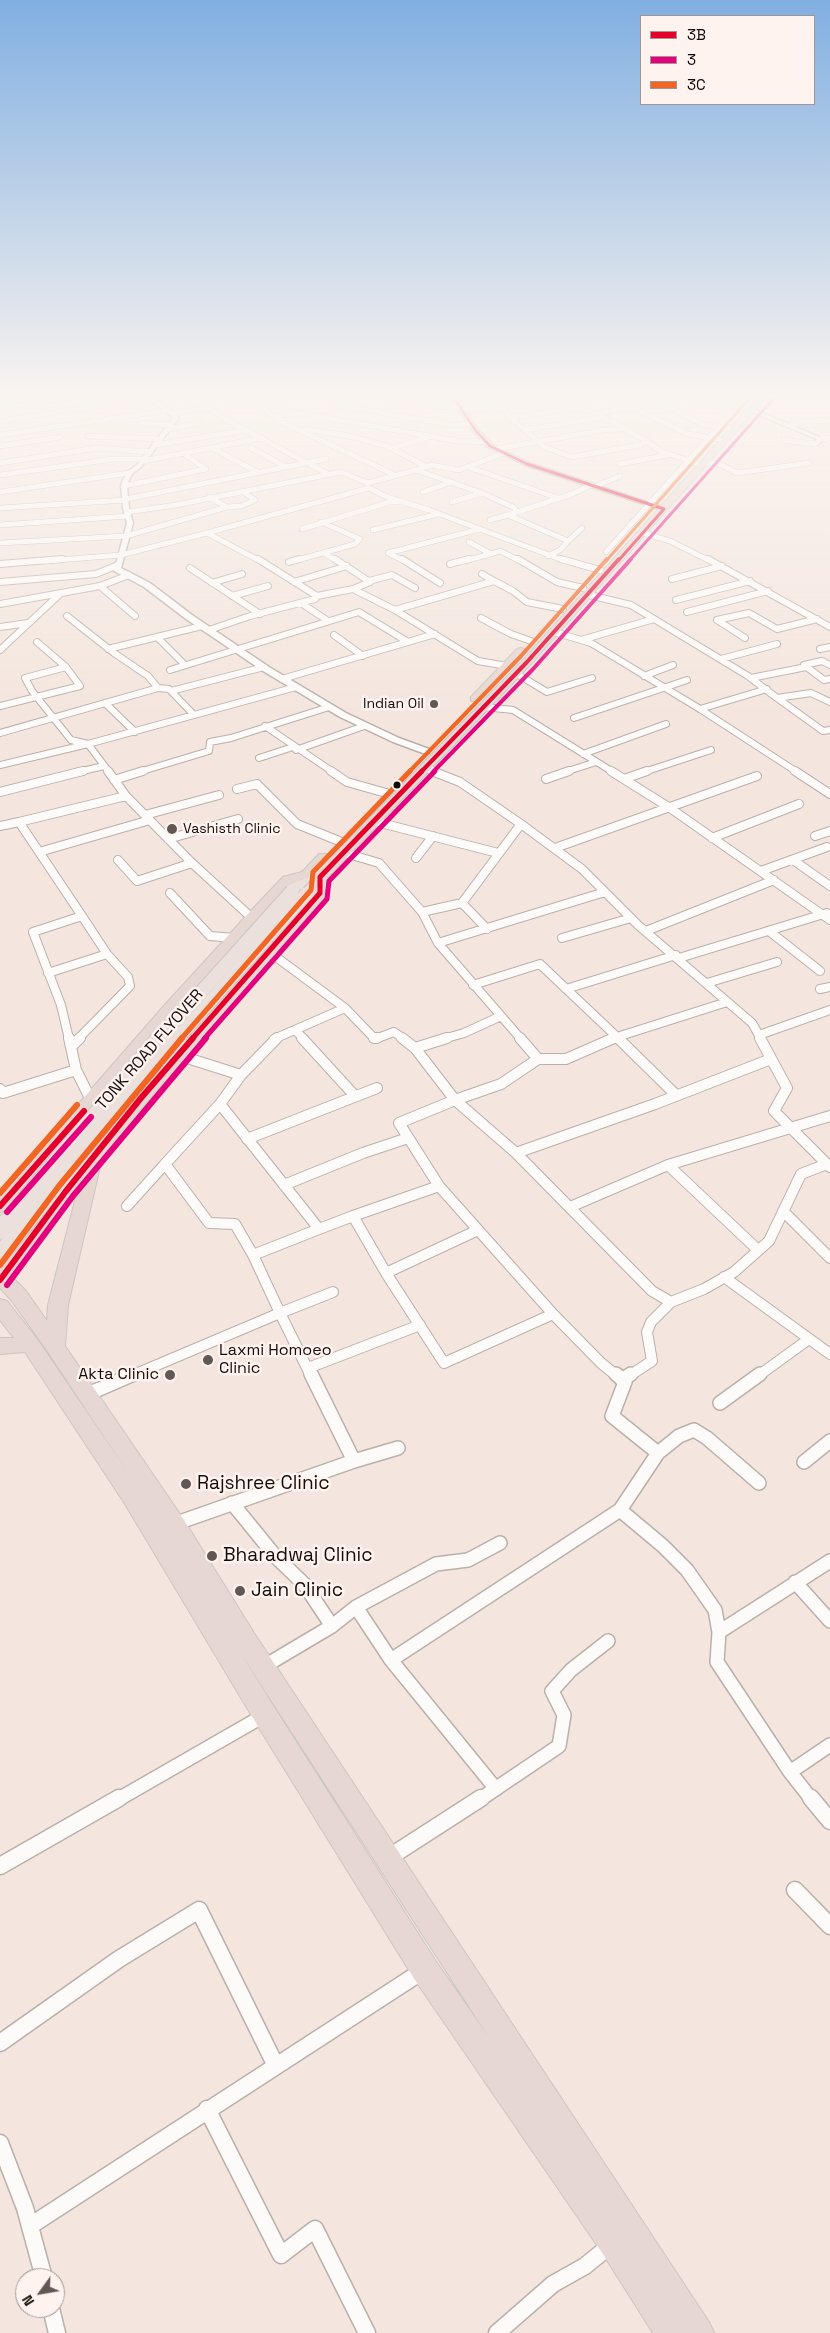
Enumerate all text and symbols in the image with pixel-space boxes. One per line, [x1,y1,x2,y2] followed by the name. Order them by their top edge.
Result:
[640,15,815,105] legend
[687,25,706,44] text: 3B
[687,50,696,69] text: 3
[687,75,706,94] text: 3C
[363,696,424,712] place label: Indian Oil
[428,698,440,710] marker: Indian Oil
[392,780,402,790] unlabelled marker
[183,821,281,837] place label: Vashisth Clinic
[165,822,179,836] marker: Vashisth Clinic
[92,986,208,1114] street label: TONK ROAD FLYOVER
[219,1341,332,1379] place label: Laxmi Homoeo Clinic
[201,1353,215,1367] marker: Laxmi Homoeo Clinic
[78,1365,159,1385] place label: Akta Clinic
[163,1368,177,1382] marker: Akta Clinic
[197,1473,330,1495] place label: Rajshree Clinic
[179,1477,193,1491] marker: Rajshree Clinic
[223,1545,373,1567] place label: Bharadwaj Clinic
[205,1549,219,1563] marker: Bharadwaj Clinic
[251,1580,343,1602] place label: Jain Clinic
[233,1584,247,1598] marker: Jain Clinic
[15,2268,65,2318] north arrow
[18,2292,38,2309] text: N

